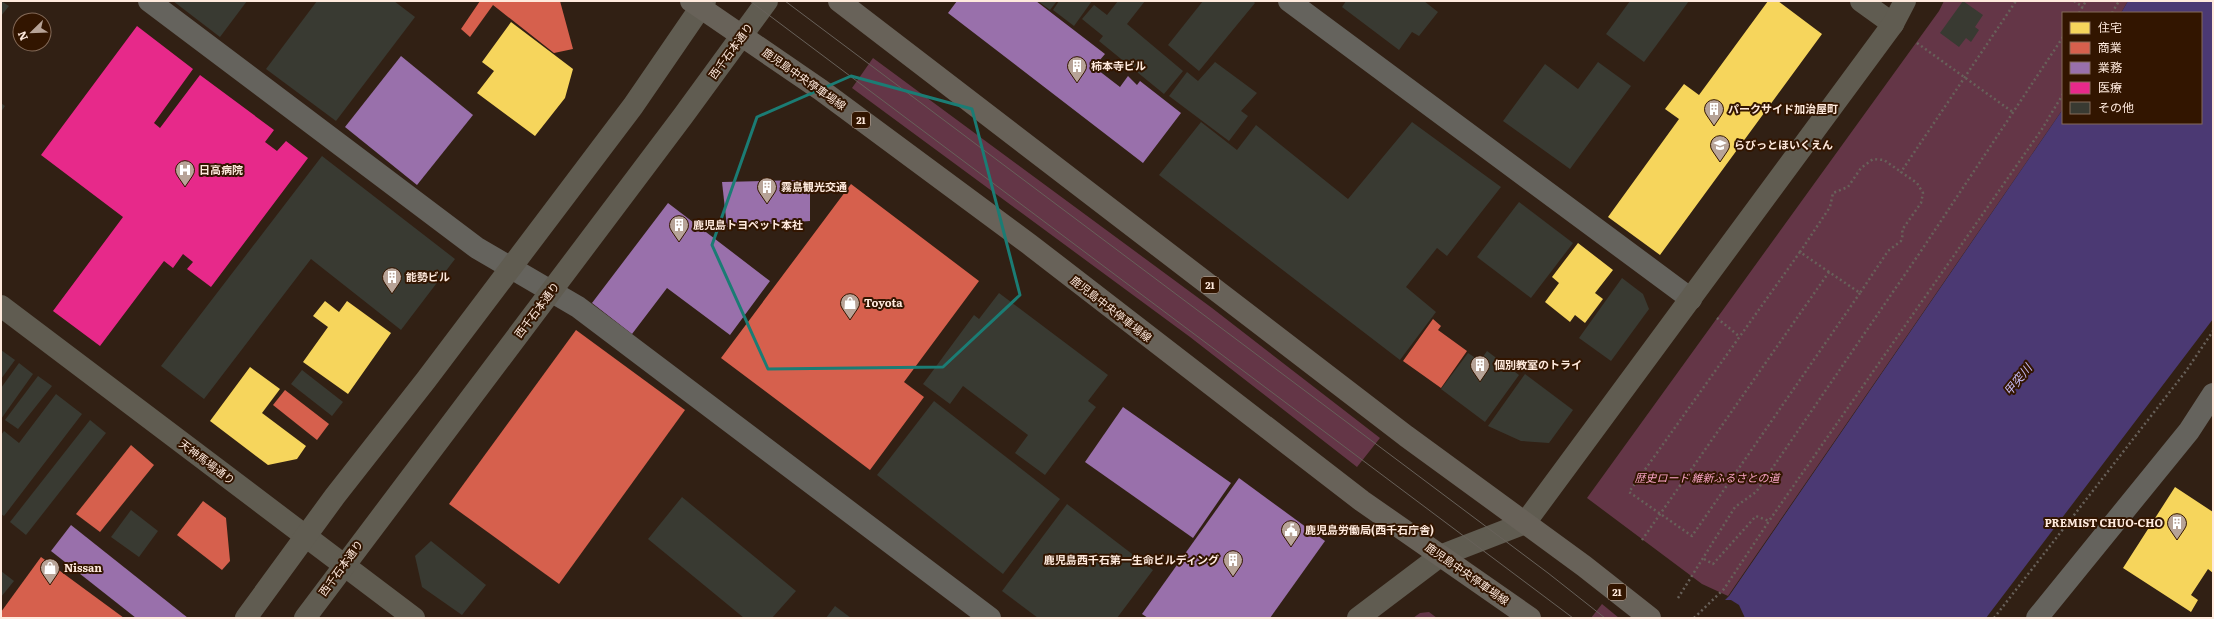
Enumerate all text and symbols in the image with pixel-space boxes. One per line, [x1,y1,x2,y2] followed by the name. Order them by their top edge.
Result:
[12,12,52,52] north arrow
[2062,12,2202,124] legend
[2098,18,2122,36] text: 住宅
[704,19,756,82] street label: 西千石本通り
[13,29,31,44] text: N
[2098,38,2122,56] text: 商業
[759,43,850,113] street label: 鹿児島中央停車場線
[1066,55,1088,83] building icon: 柿本寺ビル
[1091,57,1146,73] place label: 柿本寺ビル
[2098,58,2122,76] text: 業務
[2098,78,2122,96] text: 医療
[1703,98,1725,126] building icon: パークサイド加治屋町
[2098,98,2134,116] text: その他
[1728,100,1838,116] place label: パークサイド加治屋町
[852,112,870,128] road number: 21
[1709,134,1731,162] school or university icon: らびっとほいくえん
[1734,136,1833,152] place label: らびっとほいくえん
[174,159,196,187] hospital icon: 日高病院
[199,161,243,177] place label: 日高病院
[756,176,778,204] building icon: 霧島観光交通
[781,178,847,194] place label: 霧島観光交通
[668,214,690,242] building icon: 鹿児島トヨペット本社
[693,216,803,232] place label: 鹿児島トヨペット本社
[381,266,403,294] building icon: 能勢ビル
[406,268,450,284] place label: 能勢ビル
[1068,271,1156,345] street label: 鹿児島中央停車場線
[1201,277,1219,293] road number: 21
[510,278,562,341] street label: 西千石本通り
[839,292,861,320] shop icon: Toyota
[864,294,903,310] place label: Toyota
[1469,354,1491,382] building icon: 個別教室のトライ
[1494,356,1582,372] place label: 個別教室のトライ
[1999,358,2037,399] water label: 甲突川
[176,435,239,487] street label: 天神馬場通り
[1635,469,1781,485] park label: 歴史ロード 維新ふるさとの道
[2166,512,2188,540] building icon: PREMIST CHUO-CHO
[2044,514,2163,530] place label: PREMIST CHUO-CHO
[1280,519,1302,547] public building icon: 鹿児島労働局(西千石庁舎)
[1305,521,1434,537] place label: 鹿児島労働局(西千石庁舎)
[314,536,366,599] street label: 西千石本通り
[1422,538,1513,608] street label: 鹿児島中央停車場線
[1222,549,1244,577] building icon: 鹿児島西千石第一生命ビルディング
[1044,551,1219,567] place label: 鹿児島西千石第一生命ビルディング
[39,557,61,585] shop icon: Nissan
[64,559,102,575] place label: Nissan
[1608,584,1626,600] road number: 21

